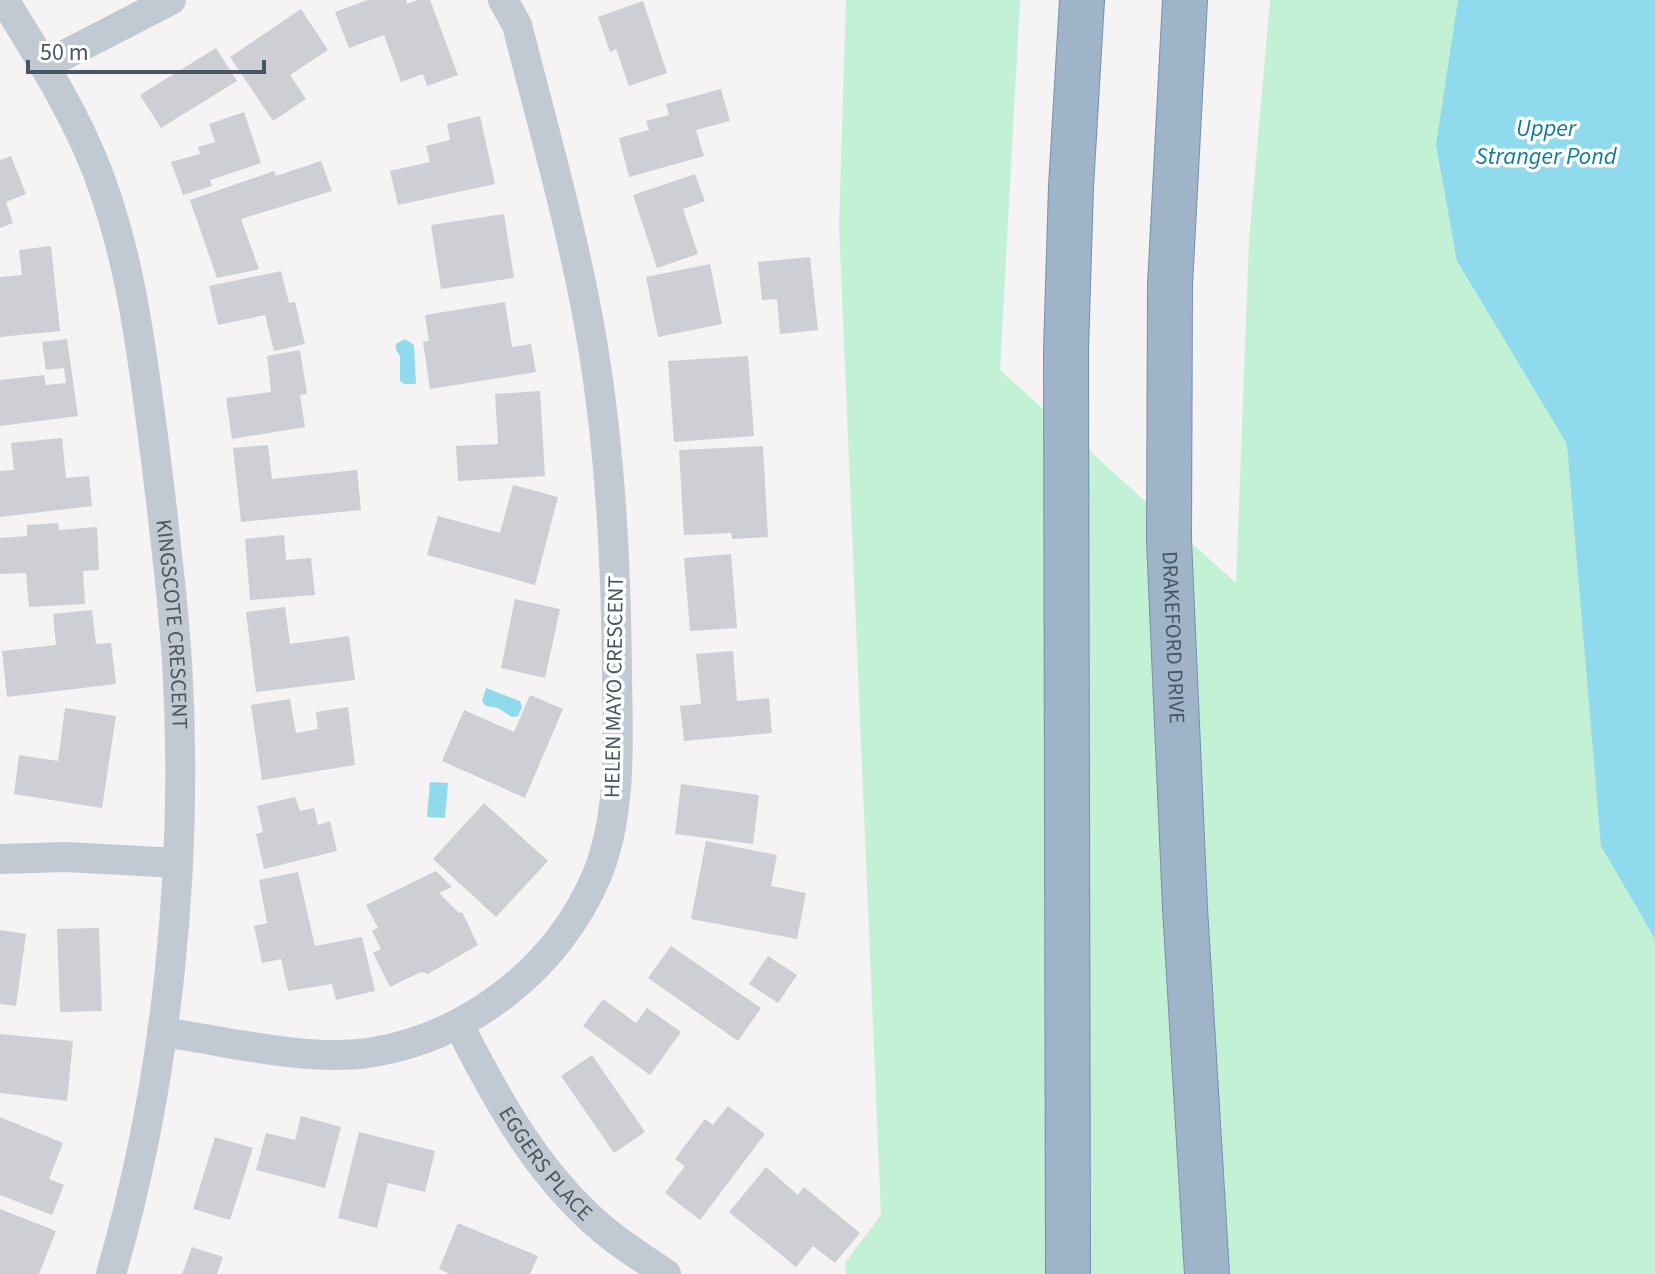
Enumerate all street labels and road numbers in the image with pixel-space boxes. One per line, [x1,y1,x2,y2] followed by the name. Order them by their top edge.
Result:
[147,518,196,730] street label: KINGSCOTE CRESCENT
[1154,550,1193,725] street label: DRAKEFORD DRIVE
[596,575,632,798] street label: HELEN MAYO CRESCENT
[491,1100,600,1228] street label: EGGERS PLACE

